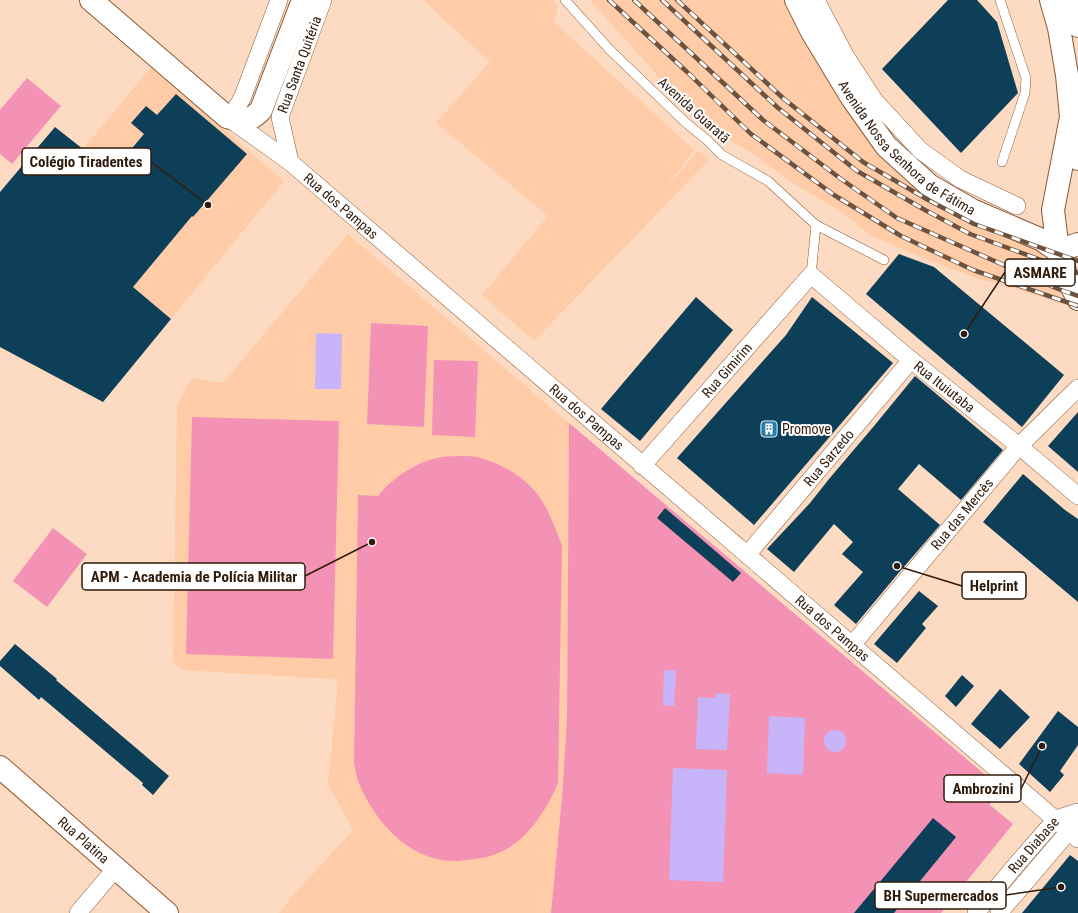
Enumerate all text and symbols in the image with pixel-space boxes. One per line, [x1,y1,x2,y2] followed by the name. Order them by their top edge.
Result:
[274,14,324,115] street label: Rua Santa Quitéria
[655,74,733,146] street label: Avenida Guaratã
[835,77,978,218] street label: Avenida Nossa Senhora de Fátima
[22,148,151,175] callout: Colégio Tiradentes
[29,153,143,171] text: Colégio Tiradentes
[301,170,381,242] street label: Rua dos Pampas
[1005,259,1075,286] callout: ASMARE
[1013,264,1067,282] text: ASMARE
[698,340,755,401] street label: Rua Gimirim
[911,358,978,416] street label: Rua Ituiutaba
[546,381,627,453] street label: Rua dos Pampas
[759,419,779,439] building icon: Promove
[782,421,831,437] place label: Promove
[800,426,857,489] street label: Rua Sarzedo
[927,475,996,553] street label: Rua das Mercês
[82,563,305,590] callout: APM - Academia de Polícia Militar
[91,568,297,586] text: APM - Academia de Polícia Militar
[962,572,1026,599] callout: Helprint
[970,577,1019,595] text: Helprint
[792,592,873,664] street label: Rua dos Pampas
[944,775,1021,802] callout: Ambrozini
[953,780,1013,798] text: Ambrozini
[55,813,112,867] street label: Rua Platina
[1005,813,1062,876] street label: Rua Diabase
[875,882,1006,909] callout: BH Supermercados
[884,887,999,905] text: BH Supermercados

